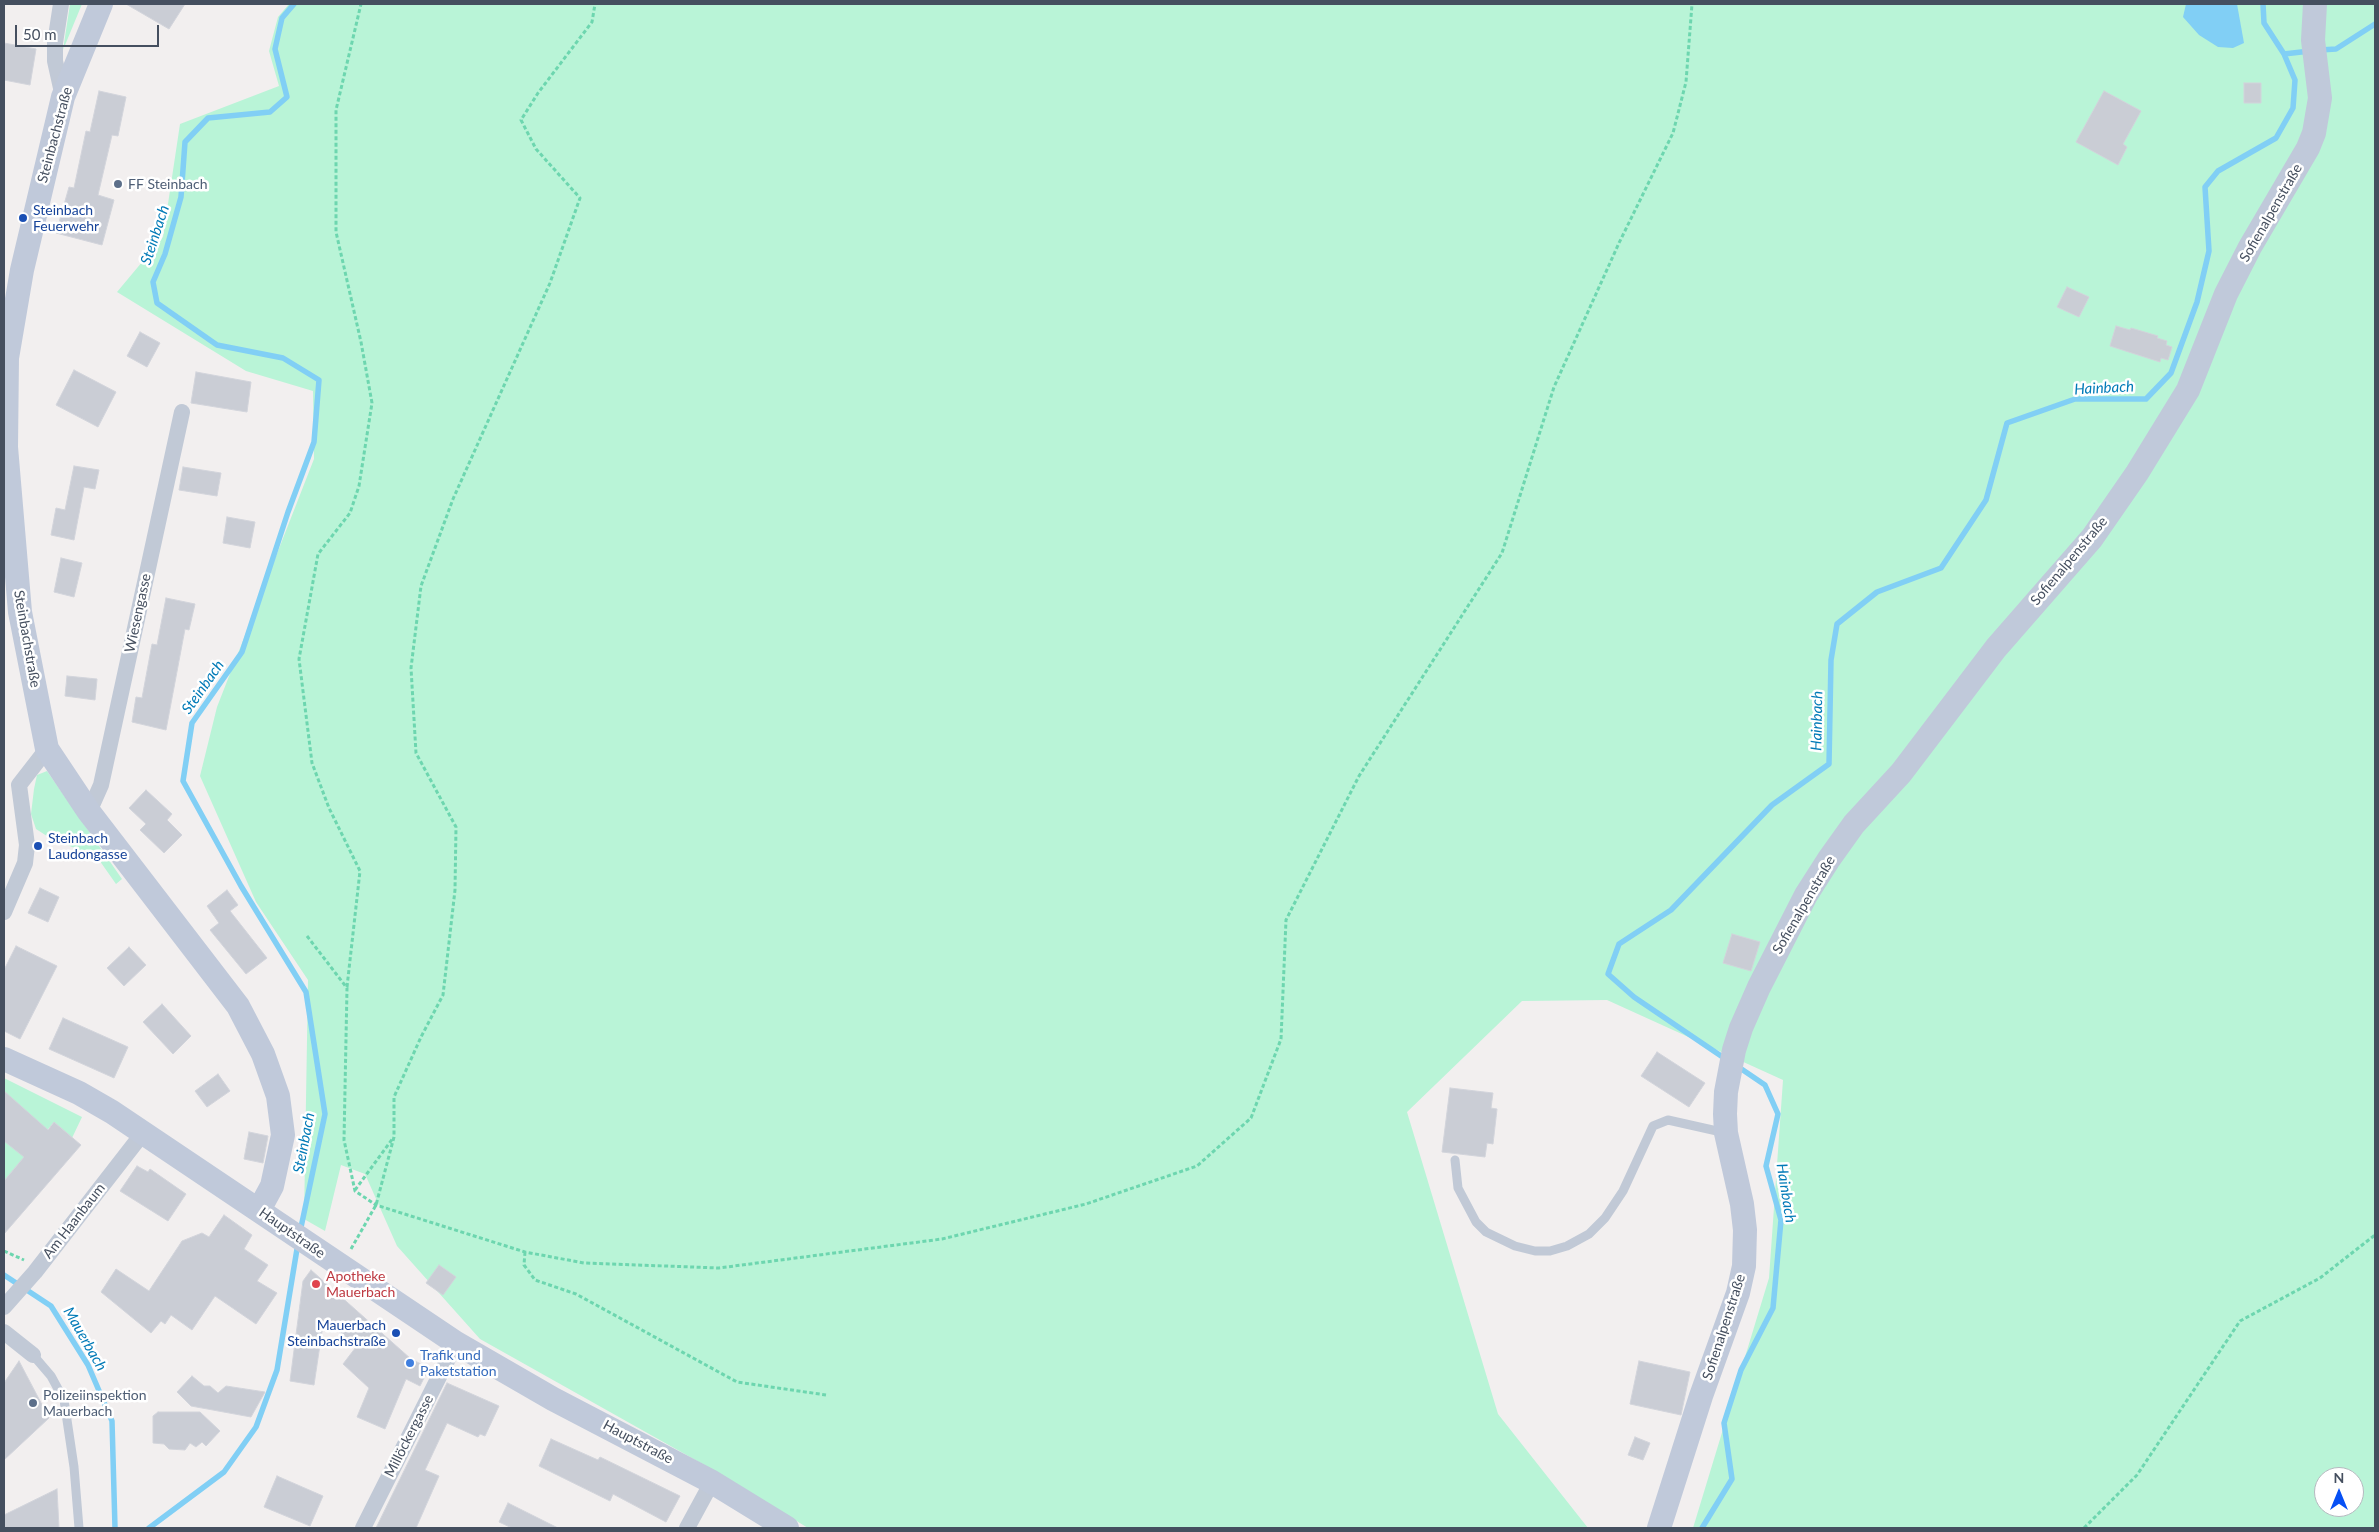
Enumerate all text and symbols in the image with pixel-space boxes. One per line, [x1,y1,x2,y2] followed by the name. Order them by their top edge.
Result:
[18,15,161,47] scale bar
[23,25,57,43] text: 50 m
[34,85,76,185] street label: Steinbachstraße
[2236,161,2306,265] street label: Sofienalpenstraße
[128,176,208,192] place label: FF Steinbach
[112,178,124,190] marker: FF Steinbach
[33,202,99,234] place label: Steinbach Feuerwehr
[137,203,173,267] water label: Steinbach
[17,212,29,224] marker: Steinbach Feuerwehr
[2074,377,2134,399] water label: Hainbach
[2027,513,2111,609] street label: Sofienalpenstraße
[121,572,155,654] street label: Wiesengasse
[10,589,44,689] street label: Steinbachstraße
[178,657,228,717] water label: Steinbach
[1807,691,1827,751] water label: Hainbach
[48,830,127,862] place label: Steinbach Laudongasse
[32,840,44,852] marker: Steinbach Laudongasse
[1769,853,1839,957] street label: Sofienalpenstraße
[289,1111,319,1175] water label: Steinbach
[1772,1162,1800,1224] water label: Hainbach
[39,1180,109,1262] street label: Am Haanbaum
[256,1204,328,1262] street label: Hauptstraße
[326,1268,395,1300] place label: Apotheke Mauerbach
[1699,1272,1749,1382] street label: Sofienalpenstraße
[310,1278,322,1290] marker: Apotheke Mauerbach
[59,1304,111,1374] water label: Mauerbach
[287,1317,386,1350] place label: Mauerbach Steinbachstraße
[390,1327,402,1339] marker: Mauerbach Steinbachstraße
[420,1347,497,1380] place label: Trafik und Paketstation
[404,1357,416,1369] marker: Trafik und Paketstation
[43,1387,147,1420] place label: Polizeiinspektion Mauerbach
[381,1392,437,1480] street label: Millöckergasse
[27,1397,39,1409] marker: Polizeiinspektion Mauerbach
[600,1417,676,1467] street label: Hauptstraße
[2314,1467,2364,1517] north arrow
[2334,1469,2344,1486] text: N

